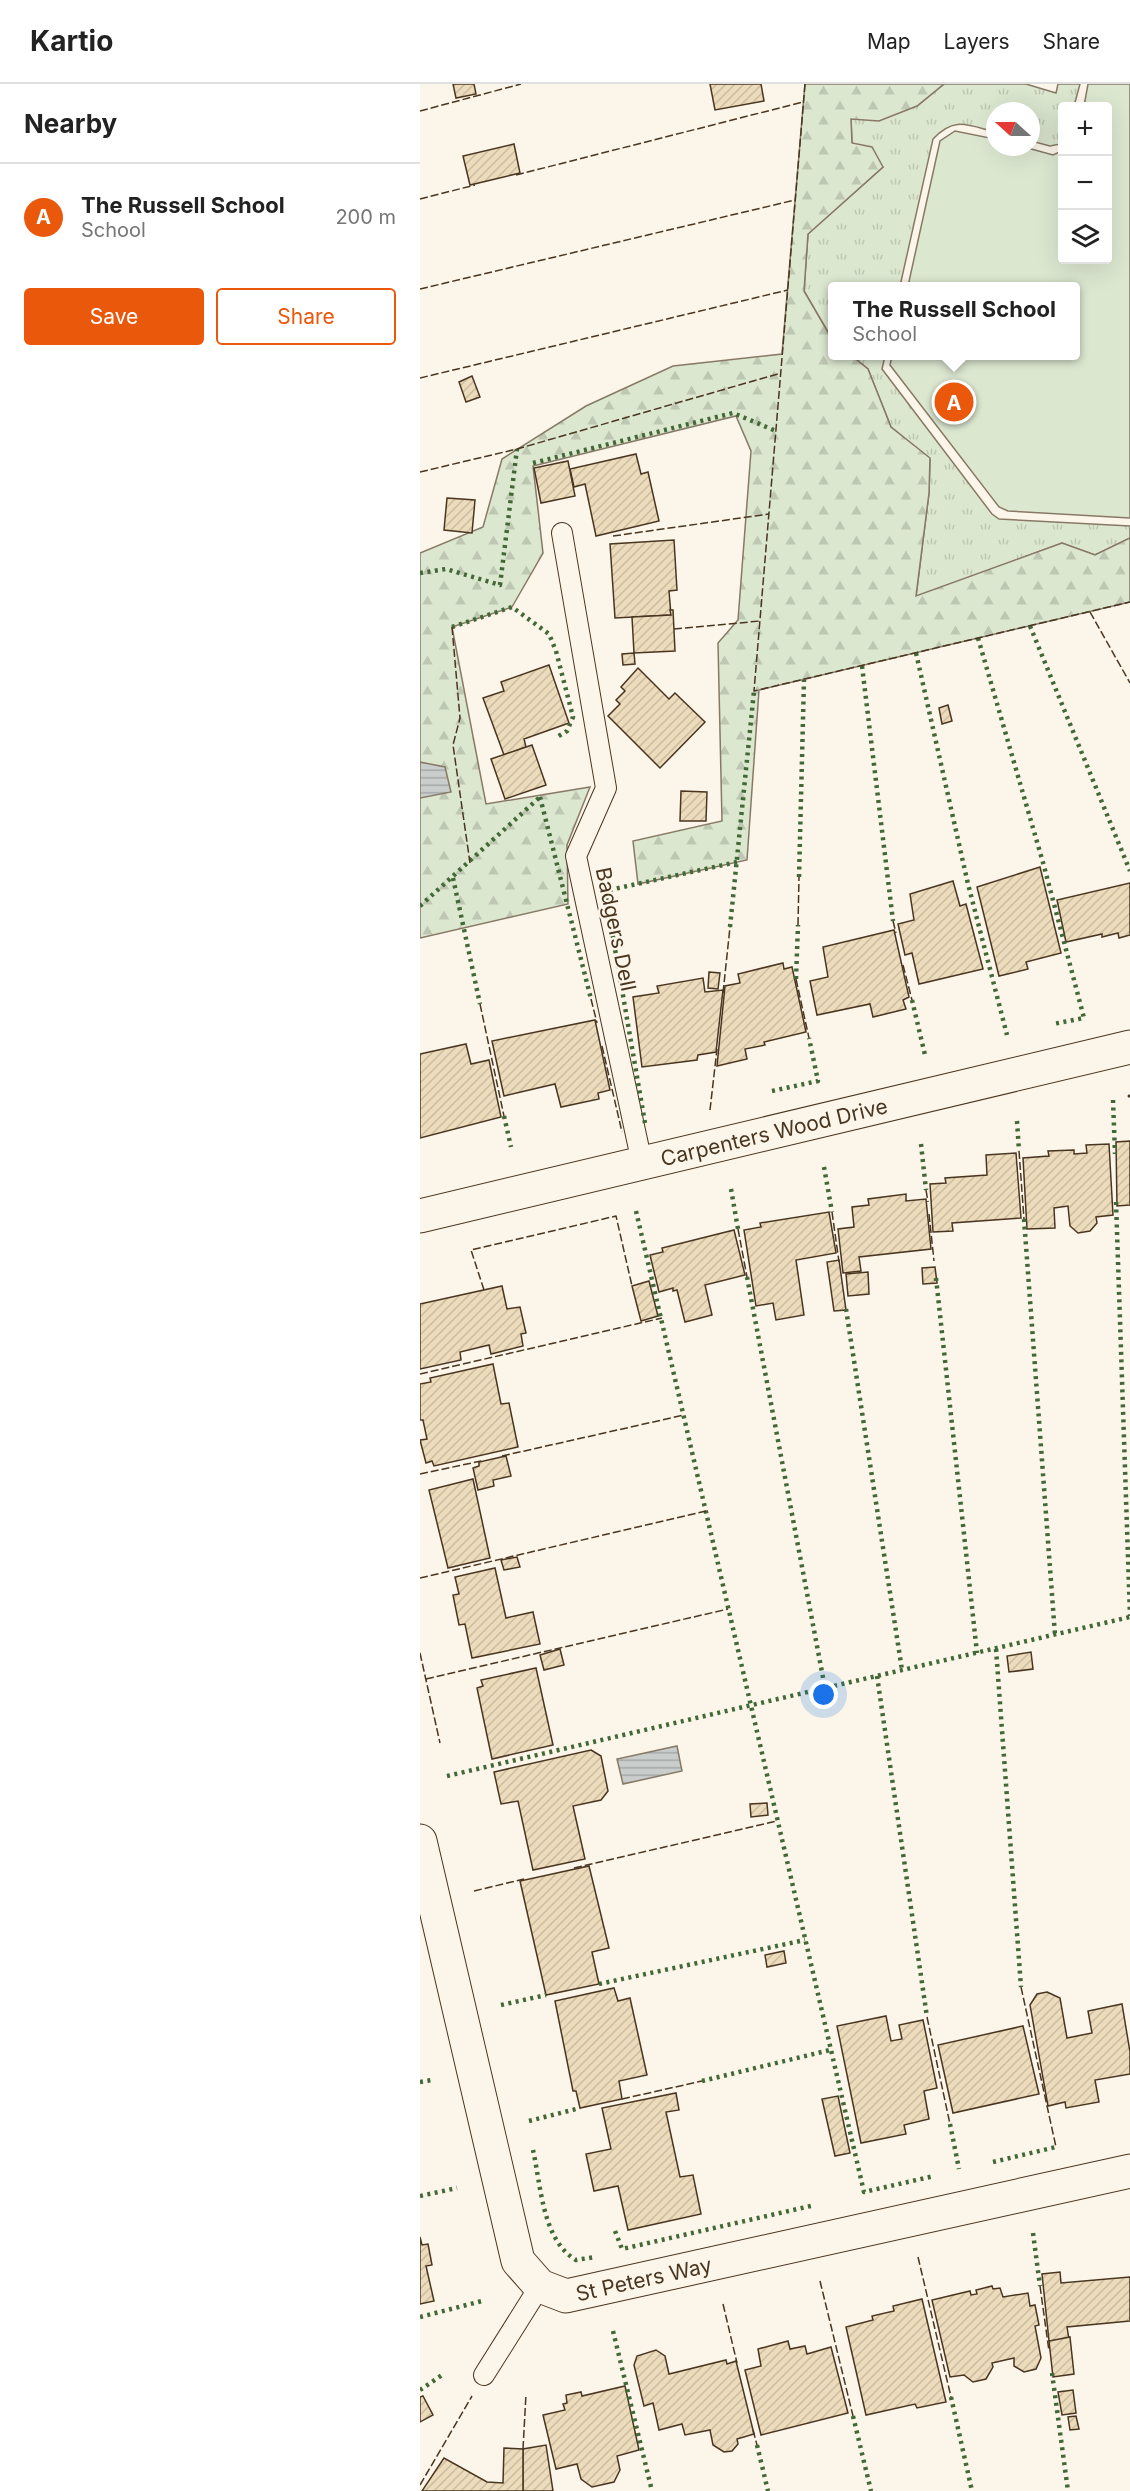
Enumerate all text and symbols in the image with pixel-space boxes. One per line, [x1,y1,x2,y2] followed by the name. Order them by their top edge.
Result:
[30,24,113,58] text: Kartio
[867,29,911,54] text: Map
[944,29,1010,54] text: Layers
[1043,29,1100,54] text: Share
[986,102,1040,156] north arrow
[1058,102,1112,264] map controls
[1058,102,1112,156] button: +
[24,108,117,139] text: Nearby
[1058,156,1112,210] button: −
[81,192,285,218] text: The Russell School
[36,205,51,229] text: A
[335,205,396,229] text: 200 m
[1058,210,1112,264] button: layers
[81,218,146,242] text: School
[828,282,1080,360] popup
[24,288,204,345] button: Save
[216,288,396,345] button: Share
[852,296,1056,322] text: The Russell School
[852,322,917,346] text: School
[934,380,974,424] pin: A
[591,865,641,993] street label: Badgers Dell
[658,1093,890,1171] street label: Carpenters Wood Drive
[809,1680,838,1709] your location
[573,2252,714,2306] street label: St Peters Way

